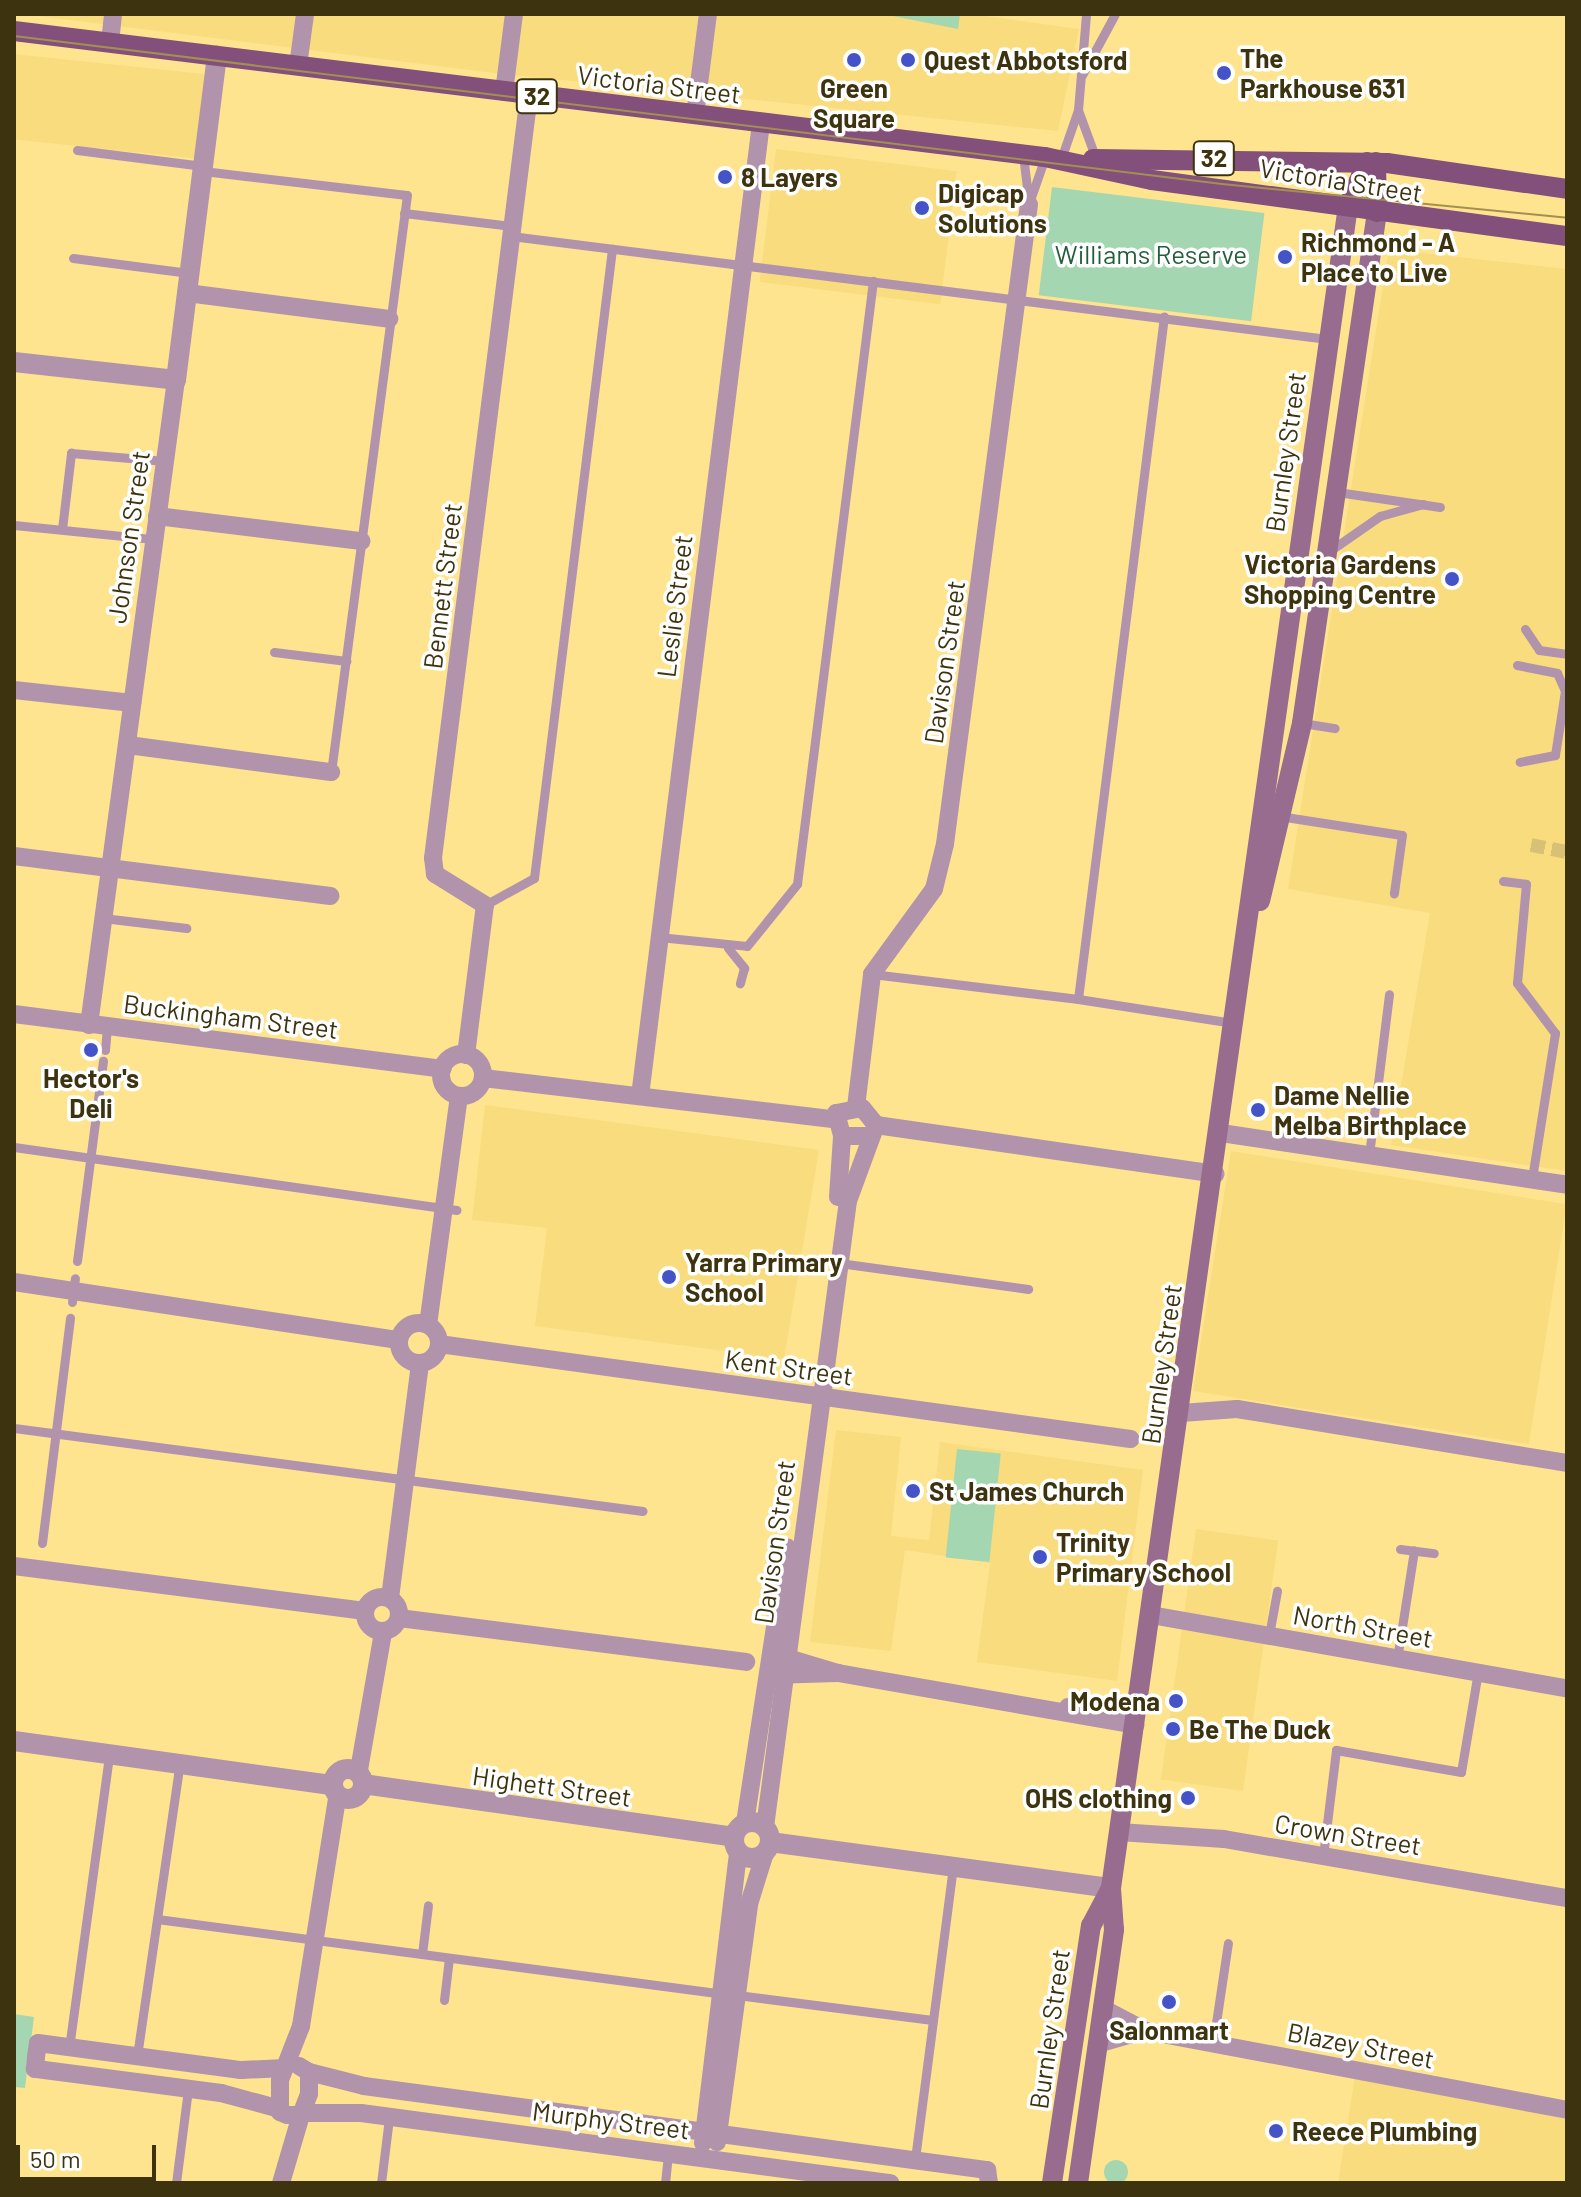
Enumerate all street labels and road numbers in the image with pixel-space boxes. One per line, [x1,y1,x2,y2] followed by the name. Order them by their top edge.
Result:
[576,59,742,109] street label: Victoria Street
[515,76,559,116] road number: 32
[1192,138,1236,178] road number: 32
[1257,152,1425,208] street label: Victoria Street
[1258,370,1312,534] street label: Burnley Street
[100,449,156,625] street label: Johnson Street
[416,501,468,671] street label: Bennett Street
[650,533,698,679] street label: Leslie Street
[917,578,971,746] street label: Davison Street
[122,987,340,1045] street label: Buckingham Street
[1134,1282,1188,1446] street label: Burnley Street
[723,1343,855,1391] street label: Kent Street
[747,1458,801,1626] street label: Davison Street
[1291,1598,1435,1654] street label: North Street
[471,1759,633,1813] street label: Highett Street
[1273,1807,1423,1861] street label: Crown Street
[1022,1947,1076,2111] street label: Burnley Street
[1285,2015,1437,2075] street label: Blazey Street
[531,2095,691,2145] street label: Murphy Street

